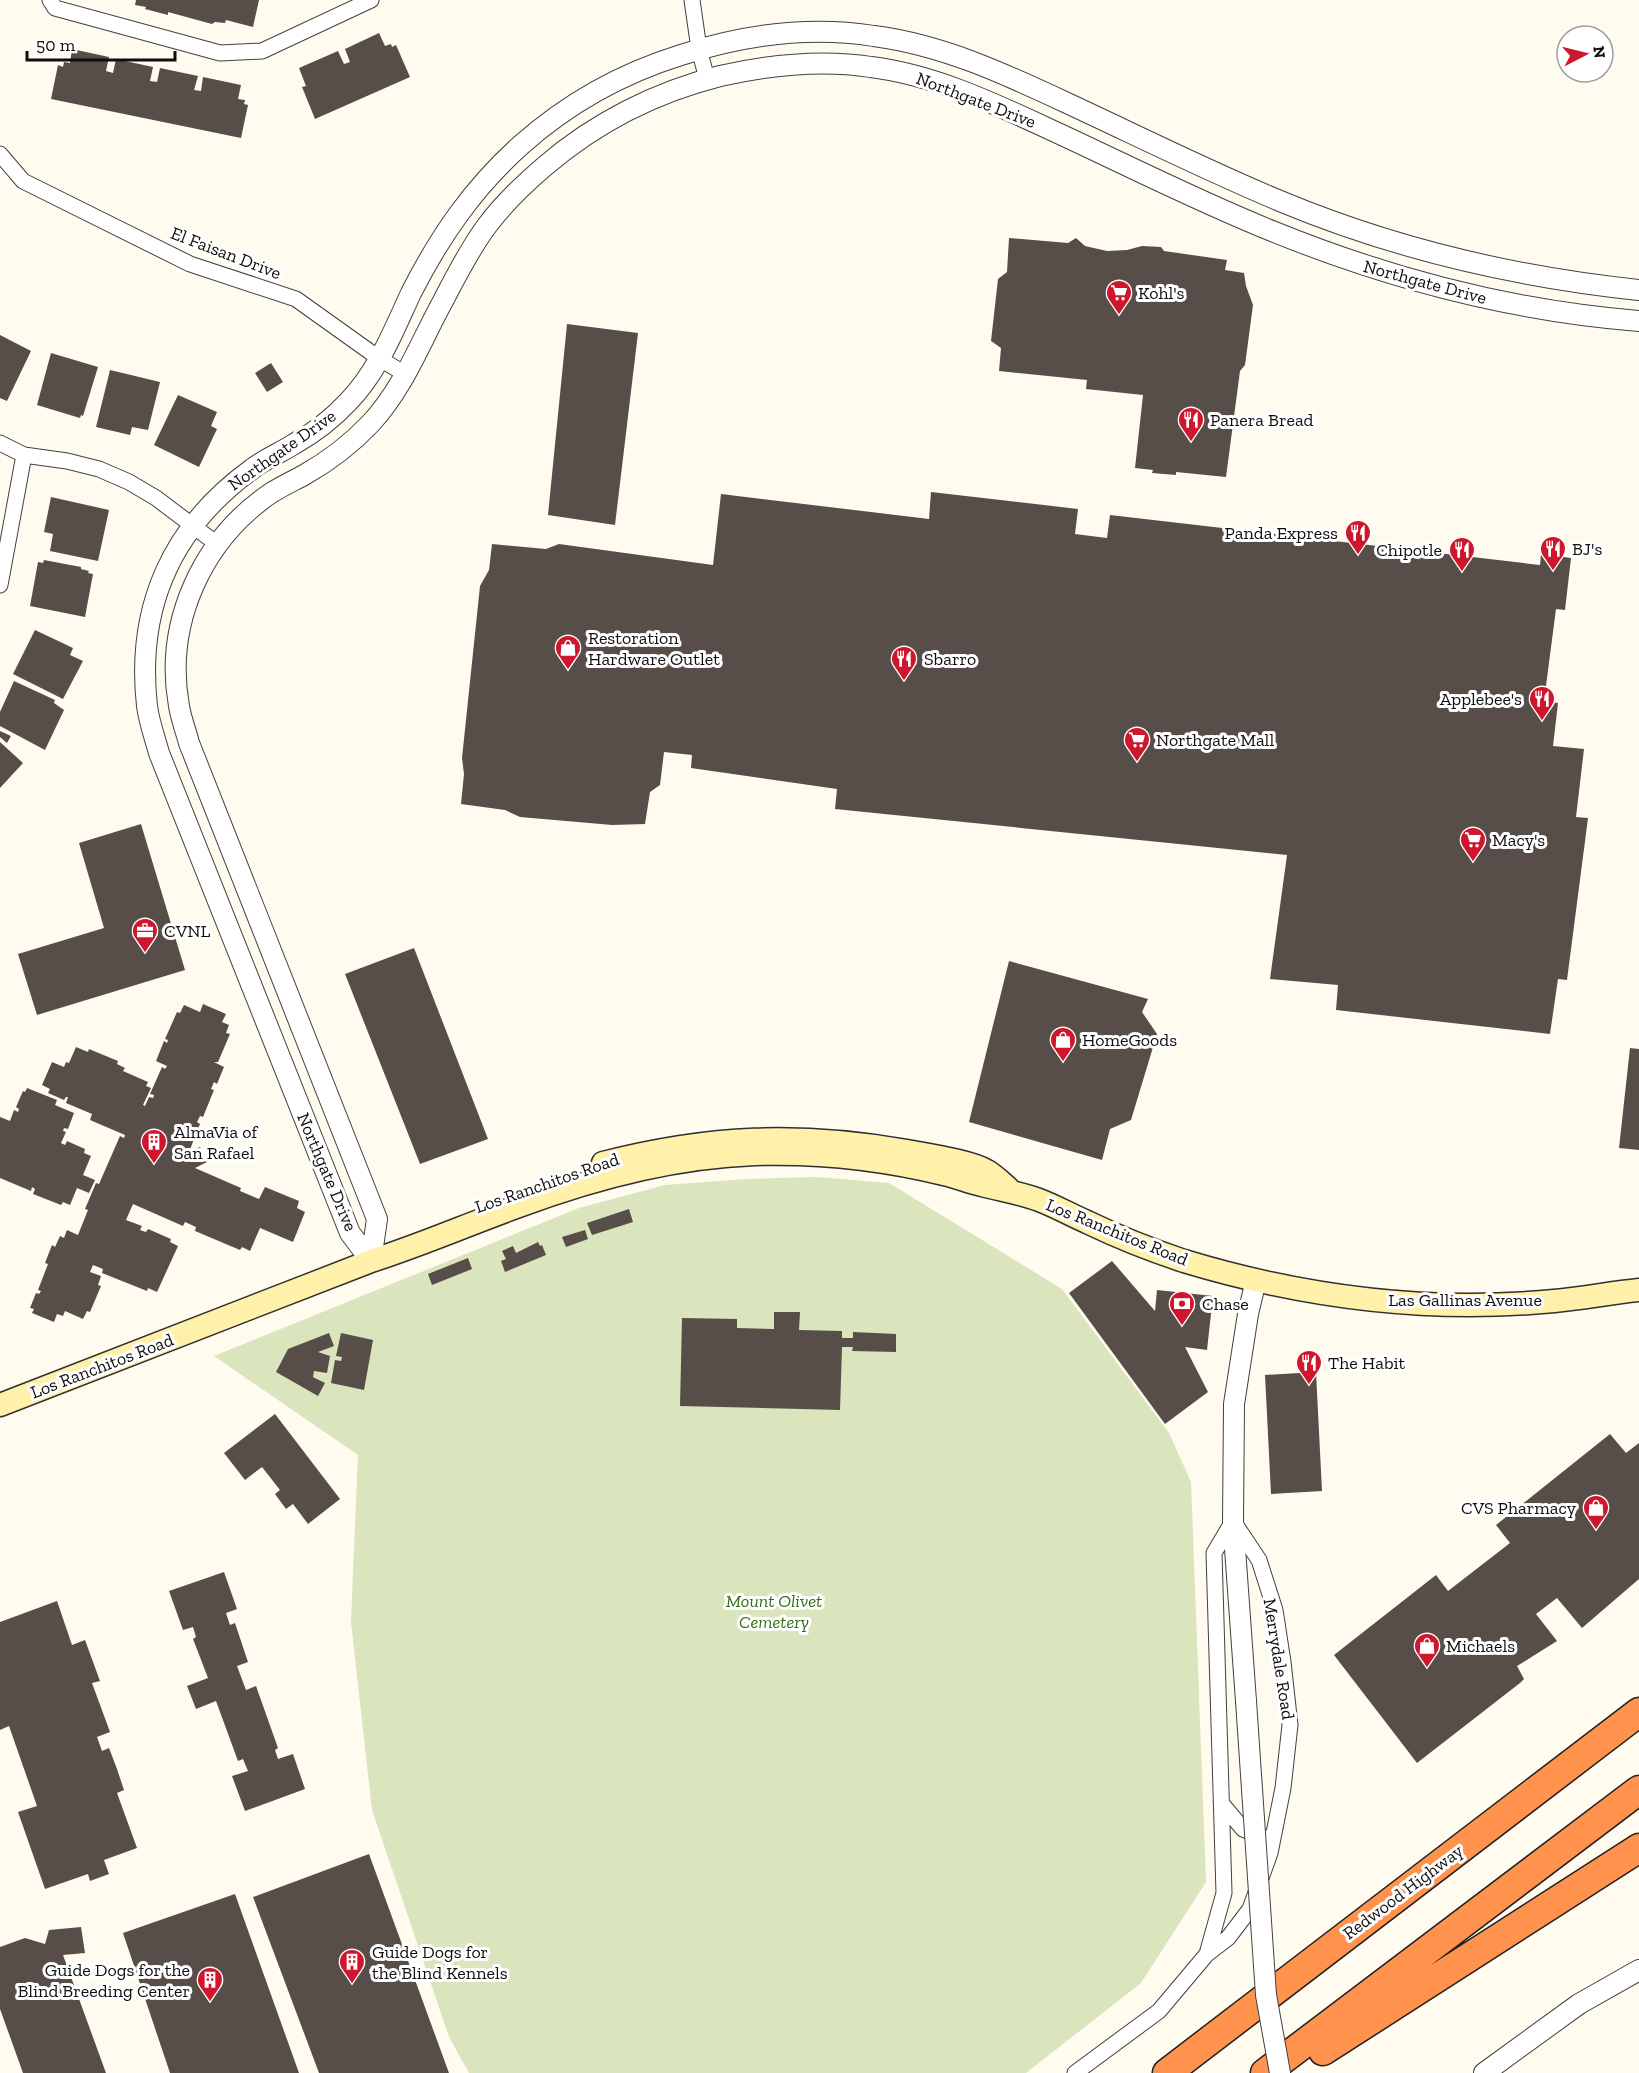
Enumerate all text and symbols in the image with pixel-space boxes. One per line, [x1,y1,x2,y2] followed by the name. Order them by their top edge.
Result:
[27,24,176,62] scale bar
[1555,24,1615,84] north arrow
[36,34,76,56] text: 50 m
[1589,45,1610,59] text: N
[913,67,1039,133] street label: Northgate Drive
[168,222,284,284] street label: El Faisan Drive
[1361,255,1489,309] street label: Northgate Drive
[1104,278,1134,316] supermarket icon: Kohl's
[1138,282,1185,304] place label: Kohl's
[224,405,340,495] street label: Northgate Drive
[1176,405,1206,443] restaurant icon: Panera Bread
[1210,409,1314,431] place label: Panera Bread
[1343,518,1373,556] restaurant icon: Panda Express
[1225,522,1338,544] place label: Panda Express
[1538,534,1568,572] restaurant icon: BJ's
[1447,535,1477,573] restaurant icon: Chipotle
[1572,538,1603,560] place label: BJ's
[1376,539,1442,561] place label: Chipotle
[588,627,720,670] place label: Restoration Hardware Outlet
[553,633,583,671] shop icon: Restoration Hardware Outlet
[889,644,919,682] restaurant icon: Sbarro
[924,648,976,670] place label: Sbarro
[1527,684,1557,722] restaurant icon: Applebee's
[1440,688,1522,710] place label: Applebee's
[1122,725,1152,763] supermarket icon: Northgate Mall
[1156,729,1274,751] place label: Northgate Mall
[1458,825,1488,863] supermarket icon: Macy's
[1492,829,1545,851] place label: Macy's
[130,916,160,954] office icon: CVNL
[164,920,211,942] place label: CVNL
[1048,1025,1078,1063] shop icon: HomeGoods
[1082,1029,1177,1051] place label: HomeGoods
[292,1109,362,1235] street label: Northgate Drive
[174,1121,259,1164] place label: AlmaVia of San Rafael
[139,1127,169,1165] building icon: AlmaVia of San Rafael
[472,1148,622,1218] street label: Los Ranchitos Road
[1043,1193,1191,1271] street label: Los Ranchitos Road
[1167,1289,1197,1327] bank icon: Chase
[1388,1289,1542,1311] street label: Las Gallinas Avenue
[1202,1293,1249,1315] place label: Chase
[27,1329,177,1403] street label: Los Ranchitos Road
[1294,1348,1324,1386] restaurant icon: The Habit
[1328,1352,1406,1374] place label: The Habit
[1581,1493,1611,1531] shop icon: CVS Pharmacy
[1461,1497,1577,1519] place label: CVS Pharmacy
[726,1590,822,1633] park label: Mount Olivet Cemetery
[1259,1597,1299,1721] street label: Merrydale Road
[1412,1631,1442,1669] shop icon: Michaels
[1446,1635,1515,1657] place label: Michaels
[1339,1839,1468,1944] street label: Redwood Highway
[372,1941,508,1984] place label: Guide Dogs for the Blind Kennels
[337,1947,367,1985] building icon: Guide Dogs for the Blind Kennels
[17,1959,190,2002] place label: Guide Dogs for the Blind Breeding Center
[195,1965,225,2003] building icon: Guide Dogs for the Blind Breeding Center

